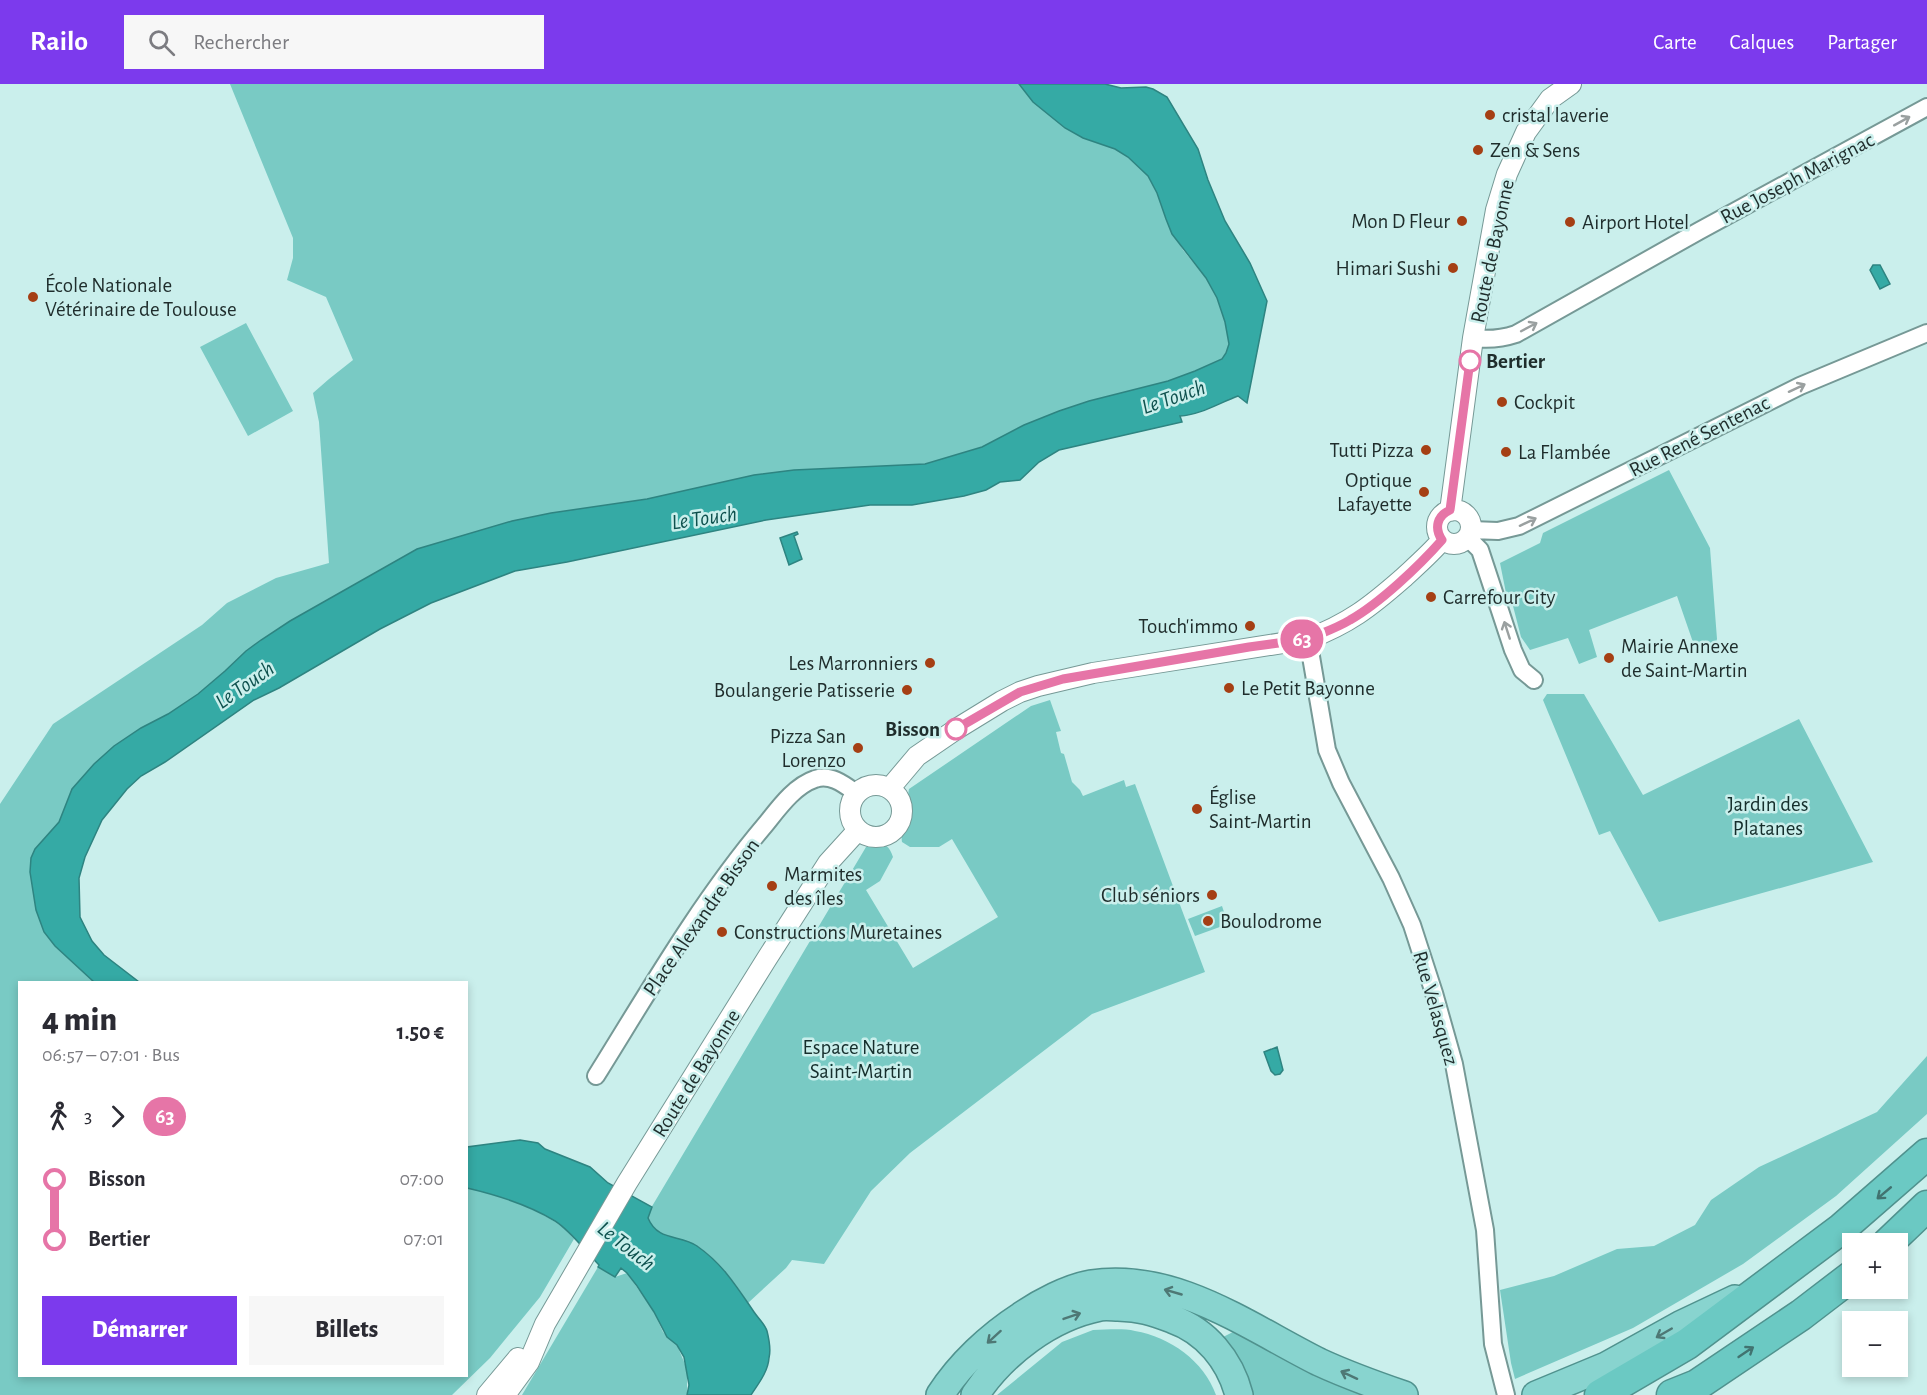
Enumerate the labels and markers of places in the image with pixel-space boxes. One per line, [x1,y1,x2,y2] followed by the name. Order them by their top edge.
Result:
[1502,105,1609,126] place label: cristal laverie
[1483,108,1497,122] marker: cristal laverie
[1490,140,1580,161] place label: Zen & Sens
[1471,143,1485,157] marker: Zen & Sens
[1351,211,1450,232] place label: Mon D Fleur
[1582,212,1689,233] place label: Airport Hotel
[1455,214,1469,228] marker: Mon D Fleur
[1563,215,1577,229] marker: Airport Hotel
[1336,258,1441,279] place label: Himari Sushi
[1446,261,1460,275] marker: Himari Sushi
[45,273,237,320] place label: École Nationale Vétérinaire de Toulouse
[26,290,40,304] marker: École Nationale Vétérinaire de Toulouse
[1459,350,1481,372] marker: Bertier
[1486,351,1546,372] place label: Bertier
[1514,392,1575,413] place label: Cockpit
[1495,395,1509,409] marker: Cockpit
[1330,440,1414,461] place label: Tutti Pizza
[1518,442,1611,463] place label: La Flambée
[1419,443,1433,457] marker: Tutti Pizza
[1499,445,1513,459] marker: La Flambée
[1337,470,1412,515] place label: Optique Lafayette
[1417,485,1431,499] marker: Optique Lafayette
[1443,587,1555,608] place label: Carrefour City
[1424,590,1438,604] marker: Carrefour City
[1138,616,1238,637] place label: Touch'immo
[1243,619,1257,633] marker: Touch'immo
[1621,636,1748,681] place label: Mairie Annexe de Saint-Martin
[1602,651,1616,665] marker: Mairie Annexe de Saint-Martin
[788,653,918,674] place label: Les Marronniers
[923,656,937,670] marker: Les Marronniers
[1241,678,1375,699] place label: Le Petit Bayonne
[714,680,895,701] place label: Boulangerie Patisserie
[1222,681,1236,695] marker: Le Petit Bayonne
[900,683,914,697] marker: Boulangerie Patisserie
[945,718,967,740] marker: Bisson
[885,719,940,740] place label: Bisson
[770,726,846,771] place label: Pizza San Lorenzo
[851,741,865,755] marker: Pizza San Lorenzo
[1209,785,1312,832] place label: Église Saint-Martin
[1190,802,1204,816] marker: Église Saint-Martin
[784,864,862,909] place label: Marmites des îles
[765,879,779,893] marker: Marmites des îles
[1101,885,1200,906] place label: Club séniors
[1205,888,1219,902] marker: Club séniors
[1220,911,1322,932] place label: Boulodrome
[1201,914,1215,928] marker: Boulodrome
[734,922,942,943] place label: Constructions Muretaines
[715,925,729,939] marker: Constructions Muretaines

